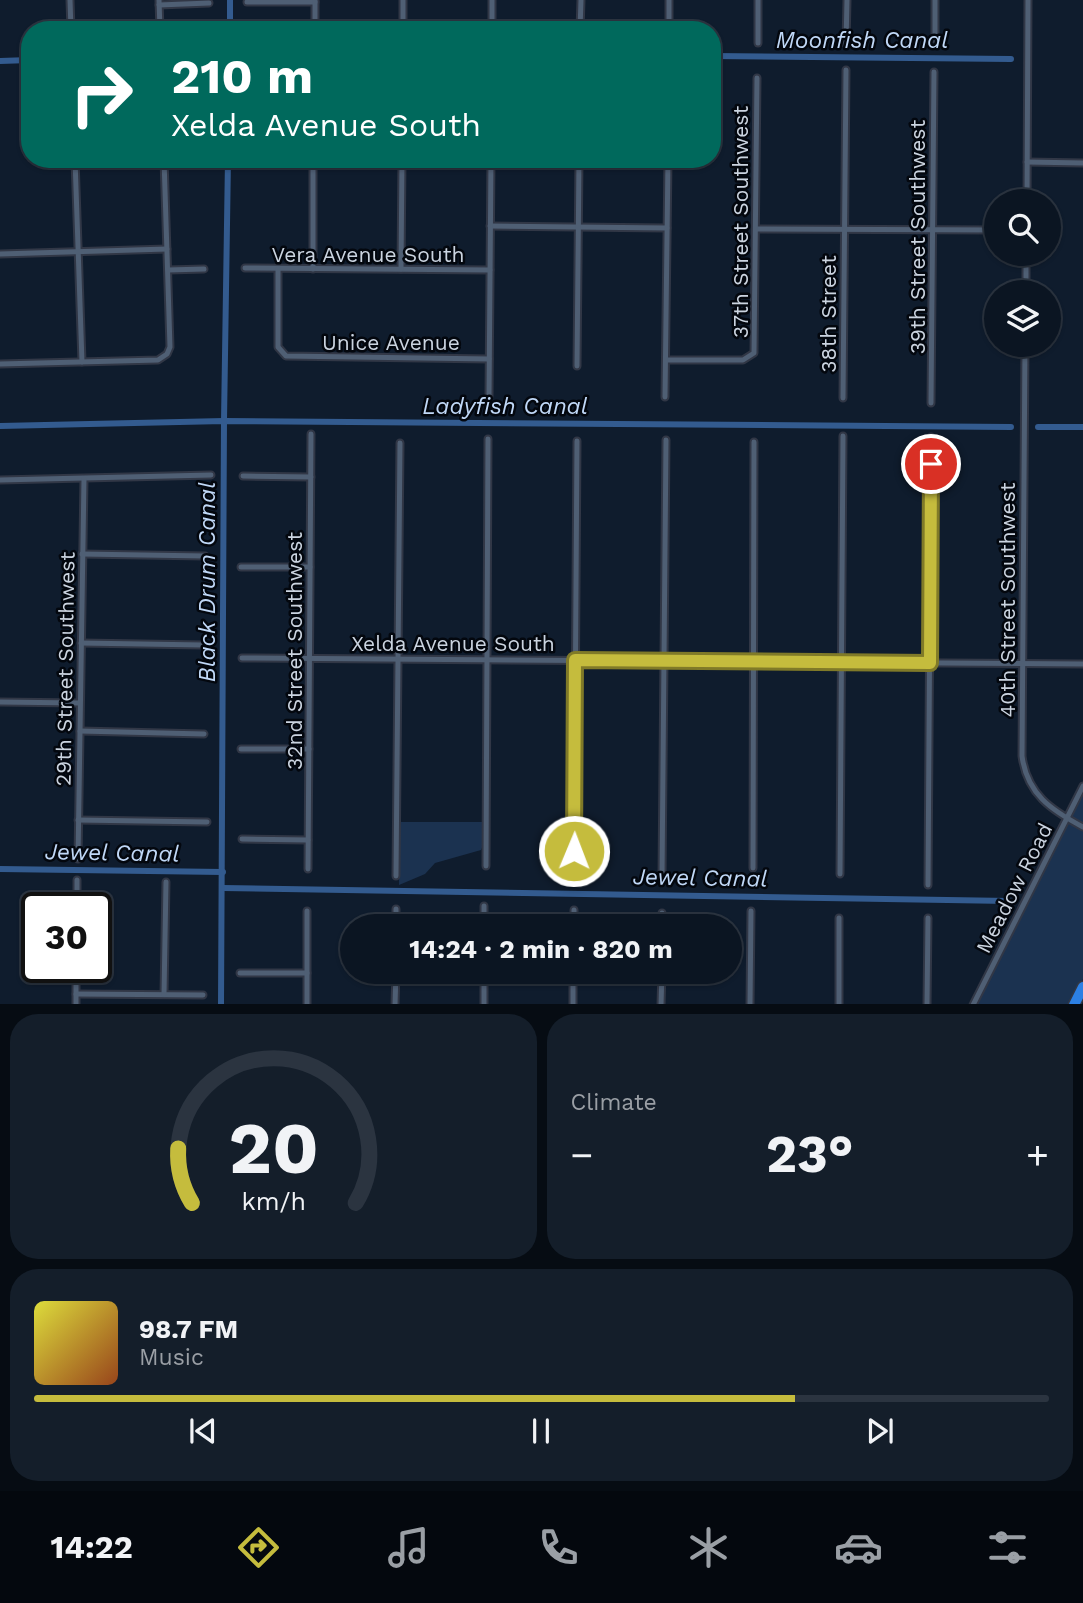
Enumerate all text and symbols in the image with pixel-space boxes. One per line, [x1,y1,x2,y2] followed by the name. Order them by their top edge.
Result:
[776,27,948,54] water label: Moonfish Canal
[171,47,313,105] text: 210 m
[56,49,147,140] icon: right
[171,106,481,144] text: Xelda Avenue South
[728,106,753,338] street label: 37th Street Southwest
[905,120,930,354] street label: 39th Street Southwest
[984,189,1061,357] map controls
[984,189,1061,266] button: search
[271,242,465,267] street label: Vera Avenue South
[816,255,841,373] street label: 38th Street
[984,280,1061,357] button: layers
[322,330,460,355] street label: Unice Avenue
[422,393,588,420] water label: Ladyfish Canal
[901,434,961,494] pin
[912,445,950,483] icon: arrive
[194,482,221,682] water label: Black Drum Canal
[995,482,1020,718] street label: 40th Street Southwest
[282,532,307,770] street label: 32nd Street Southwest
[50,551,80,786] street label: 29th Street Southwest
[351,631,555,656] street label: Xelda Avenue South
[537,814,611,888] position arrow
[970,819,1058,957] street label: Meadow Road
[44,838,180,868] water label: Jewel Canal
[632,863,768,893] water label: Jewel Canal
[21,892,112,983] speed limit sign: 30
[409,934,673,964] text: 14:24 · 2 min · 820 m
[571,1089,657,1116] text: Climate
[228,1105,318,1191] text: 20
[766,1124,854,1185] text: 23°
[571,1133,593,1177] text: −
[1026,1133,1049,1177] text: +
[241,1186,305,1215] text: km/h
[139,1314,238,1344] text: 98.7 FM
[139,1344,204,1371] text: Music
[184,1412,222,1450] icon: previous
[522,1412,560,1450] icon: pause
[861,1412,899,1450] icon: next
[234,1523,283,1572] icon: directions
[384,1523,433,1572] icon: music
[534,1523,583,1572] icon: phone
[684,1523,733,1572] icon: climate
[834,1523,883,1572] icon: car
[983,1523,1032,1572] icon: filters
[50,1528,133,1566] text: 14:22

